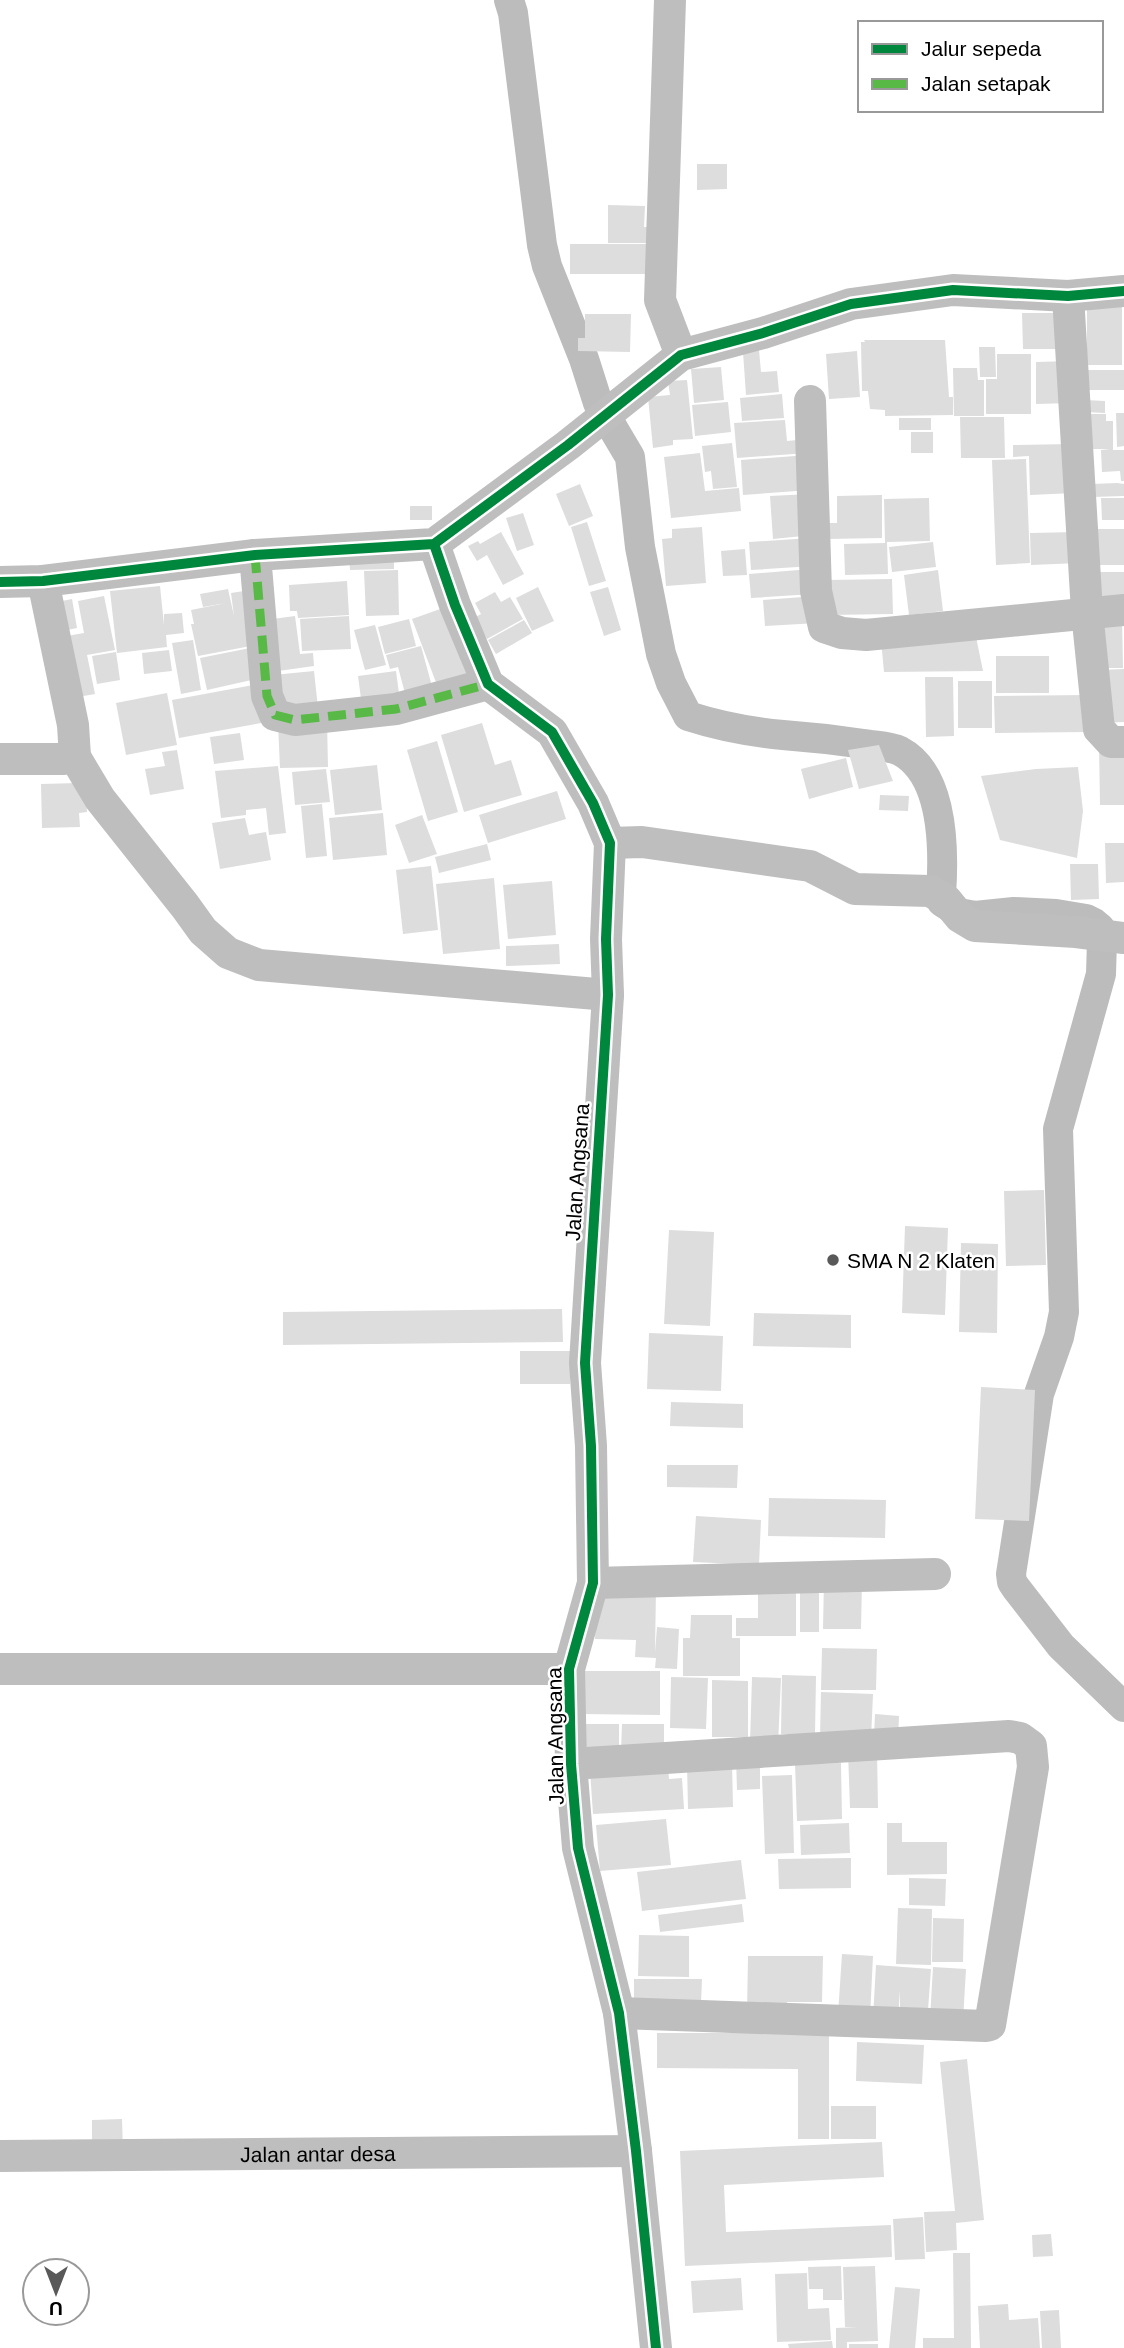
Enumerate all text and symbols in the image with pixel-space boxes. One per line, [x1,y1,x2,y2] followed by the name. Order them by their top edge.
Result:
[858,21,1103,112] legend
[921,37,1042,60] text: Jalur sepeda
[921,72,1051,95] text: Jalan setapak
[561,1102,593,1242] street label: Jalan Angsana
[847,1249,995,1272] place label: SMA N 2 Klaten
[825,1252,841,1268] marker: SMA N 2 Klaten
[542,1667,568,1805] street label: Jalan Angsana
[240,2141,396,2166] street label: Jalan antar desa
[21,2257,91,2327] north arrow
[49,2298,63,2319] text: U

